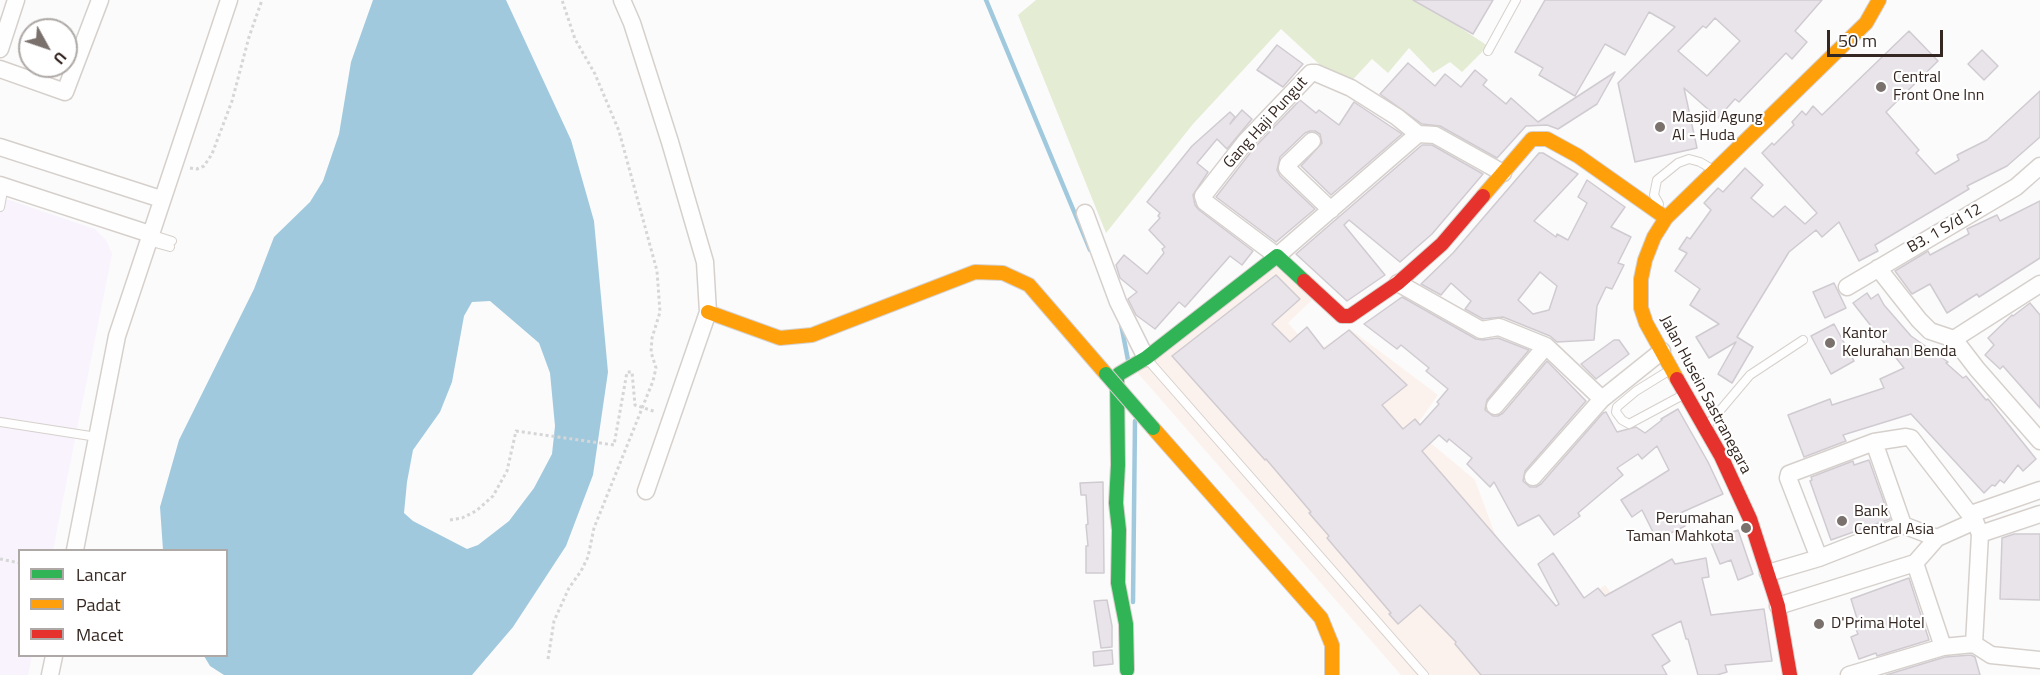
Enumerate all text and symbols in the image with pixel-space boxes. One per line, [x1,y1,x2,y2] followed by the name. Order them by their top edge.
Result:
[18,18,78,78] north arrow
[1830,18,1946,56] scale bar
[1838,27,1877,54] text: 50 m
[48,47,73,70] text: U
[1893,68,1984,106] place label: Central Front One Inn
[1220,73,1312,173] street label: Gang Haji Pungut
[1874,80,1888,94] marker: Central Front One Inn
[1672,108,1763,146] place label: Masjid Agung Al - Huda
[1653,120,1667,134] marker: Masjid Agung Al - Huda
[1904,200,1986,258] street label: B3. 1 S/d 12
[1655,313,1755,477] street label: Jalan Husein Sastranegara
[1842,324,1956,362] place label: Kantor Kelurahan Benda
[1823,336,1837,350] marker: Kantor Kelurahan Benda
[1854,502,1934,540] place label: Bank Central Asia
[1626,509,1734,547] place label: Perumahan Taman Mahkota
[1835,514,1849,528] marker: Bank Central Asia
[1739,521,1753,535] marker: Perumahan Taman Mahkota
[18,549,228,657] legend
[76,561,126,588] text: Lancar
[76,591,120,618] text: Padat
[1831,614,1925,634] place label: D'Prima Hotel
[1812,617,1826,631] marker: D'Prima Hotel
[76,621,123,648] text: Macet

